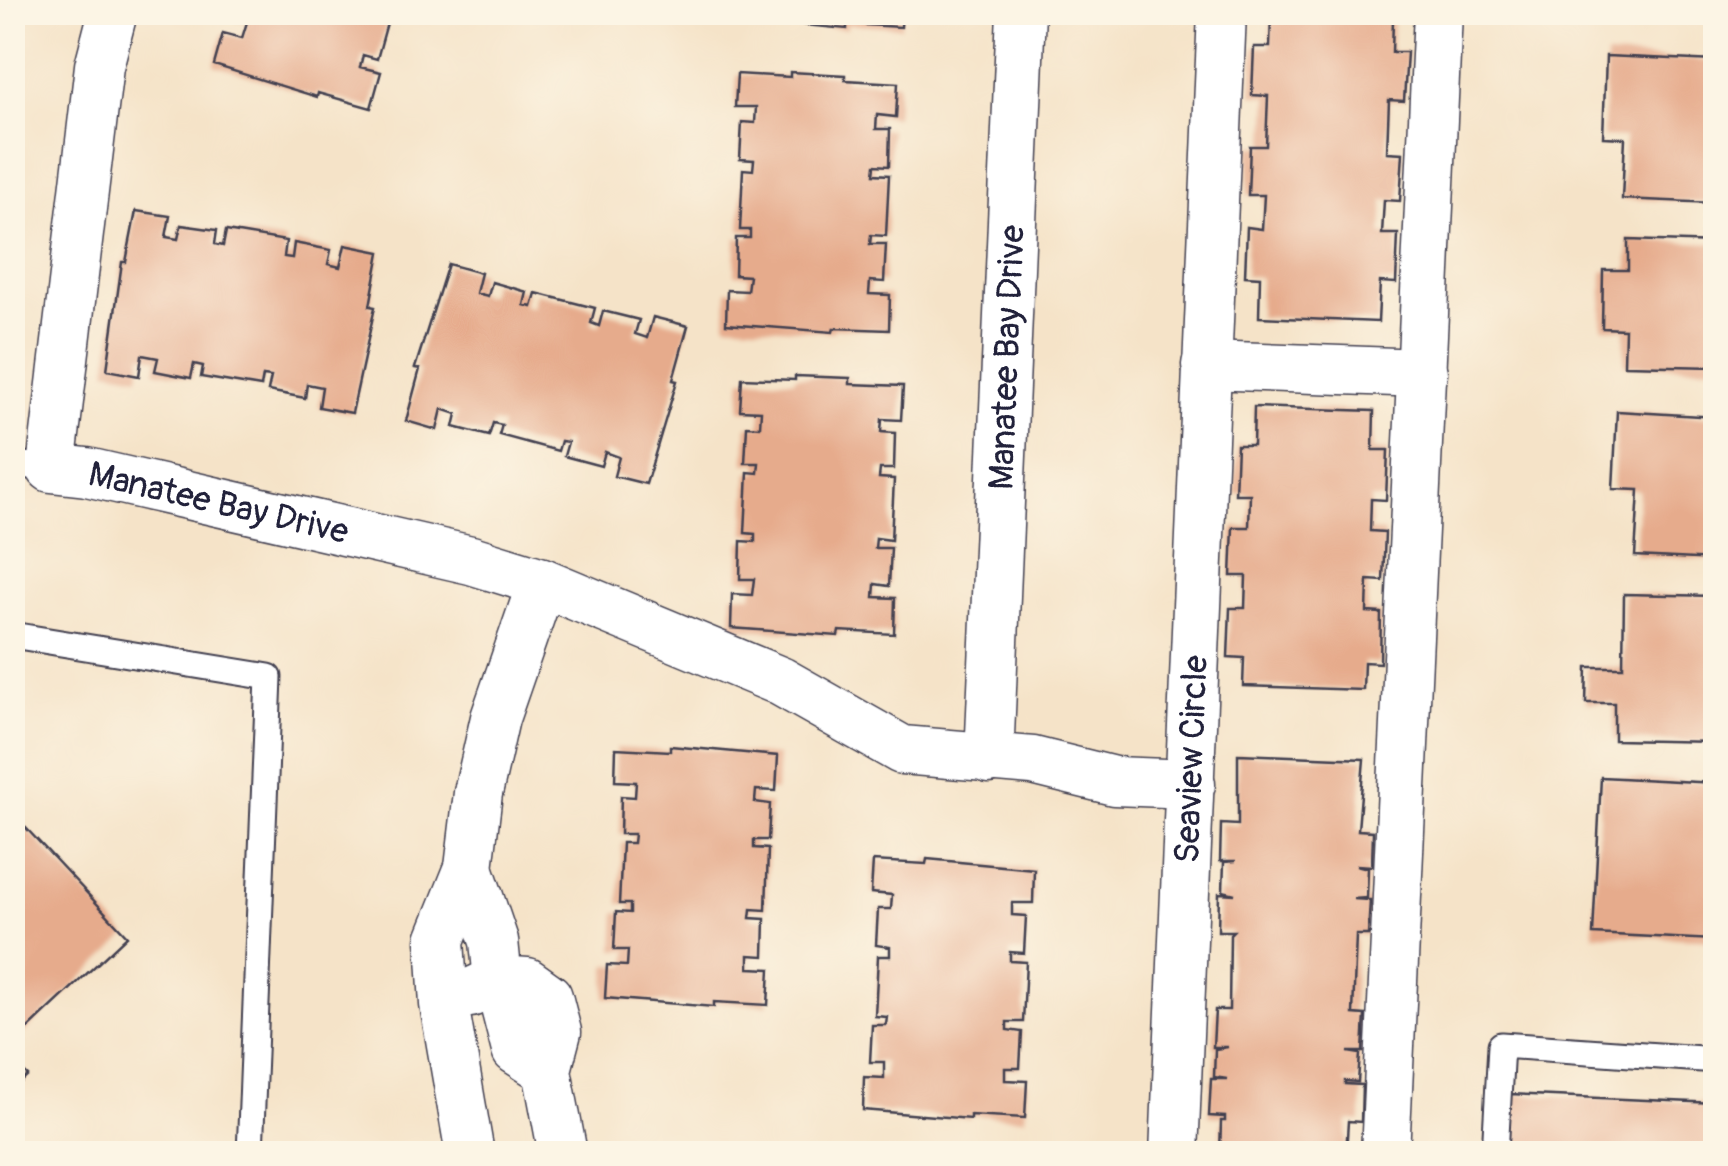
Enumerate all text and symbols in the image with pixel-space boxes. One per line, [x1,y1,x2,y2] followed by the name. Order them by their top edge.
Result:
[980,224,1035,491] street label: Manatee Bay Drive
[84,452,353,554] street label: Manatee Bay Drive
[1165,654,1218,864] street label: Seaview Circle

